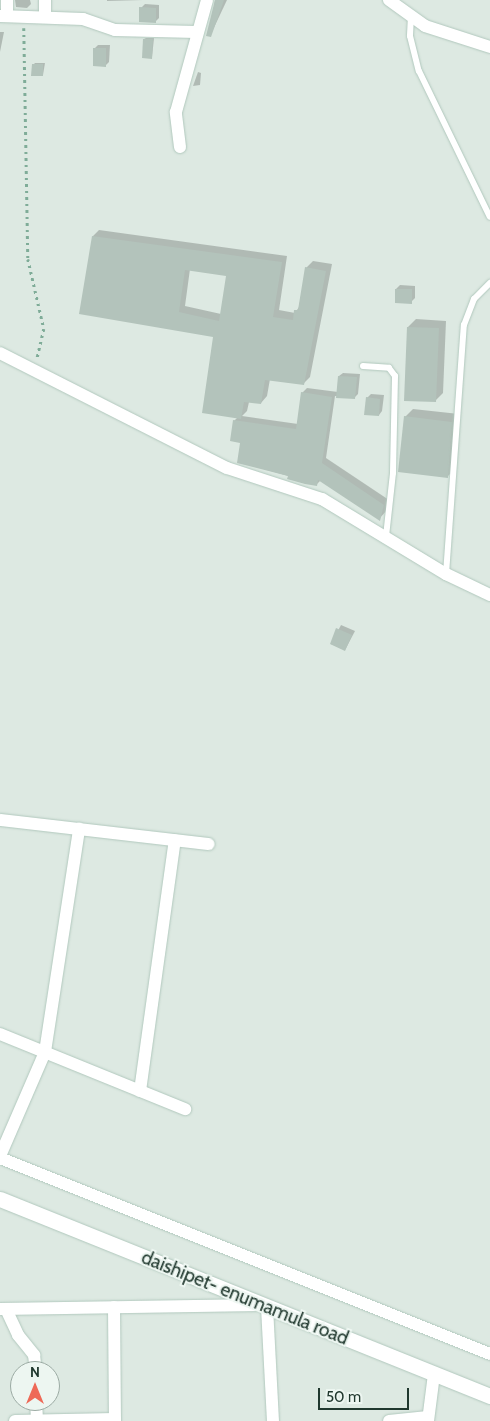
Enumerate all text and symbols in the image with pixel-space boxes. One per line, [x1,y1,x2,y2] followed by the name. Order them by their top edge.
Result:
[138,1246,352,1350] street label: daishipet- enumamula road
[10,1361,60,1411] north arrow
[30,1363,40,1381] text: N
[320,1378,411,1410] scale bar
[326,1388,361,1406] text: 50 m

